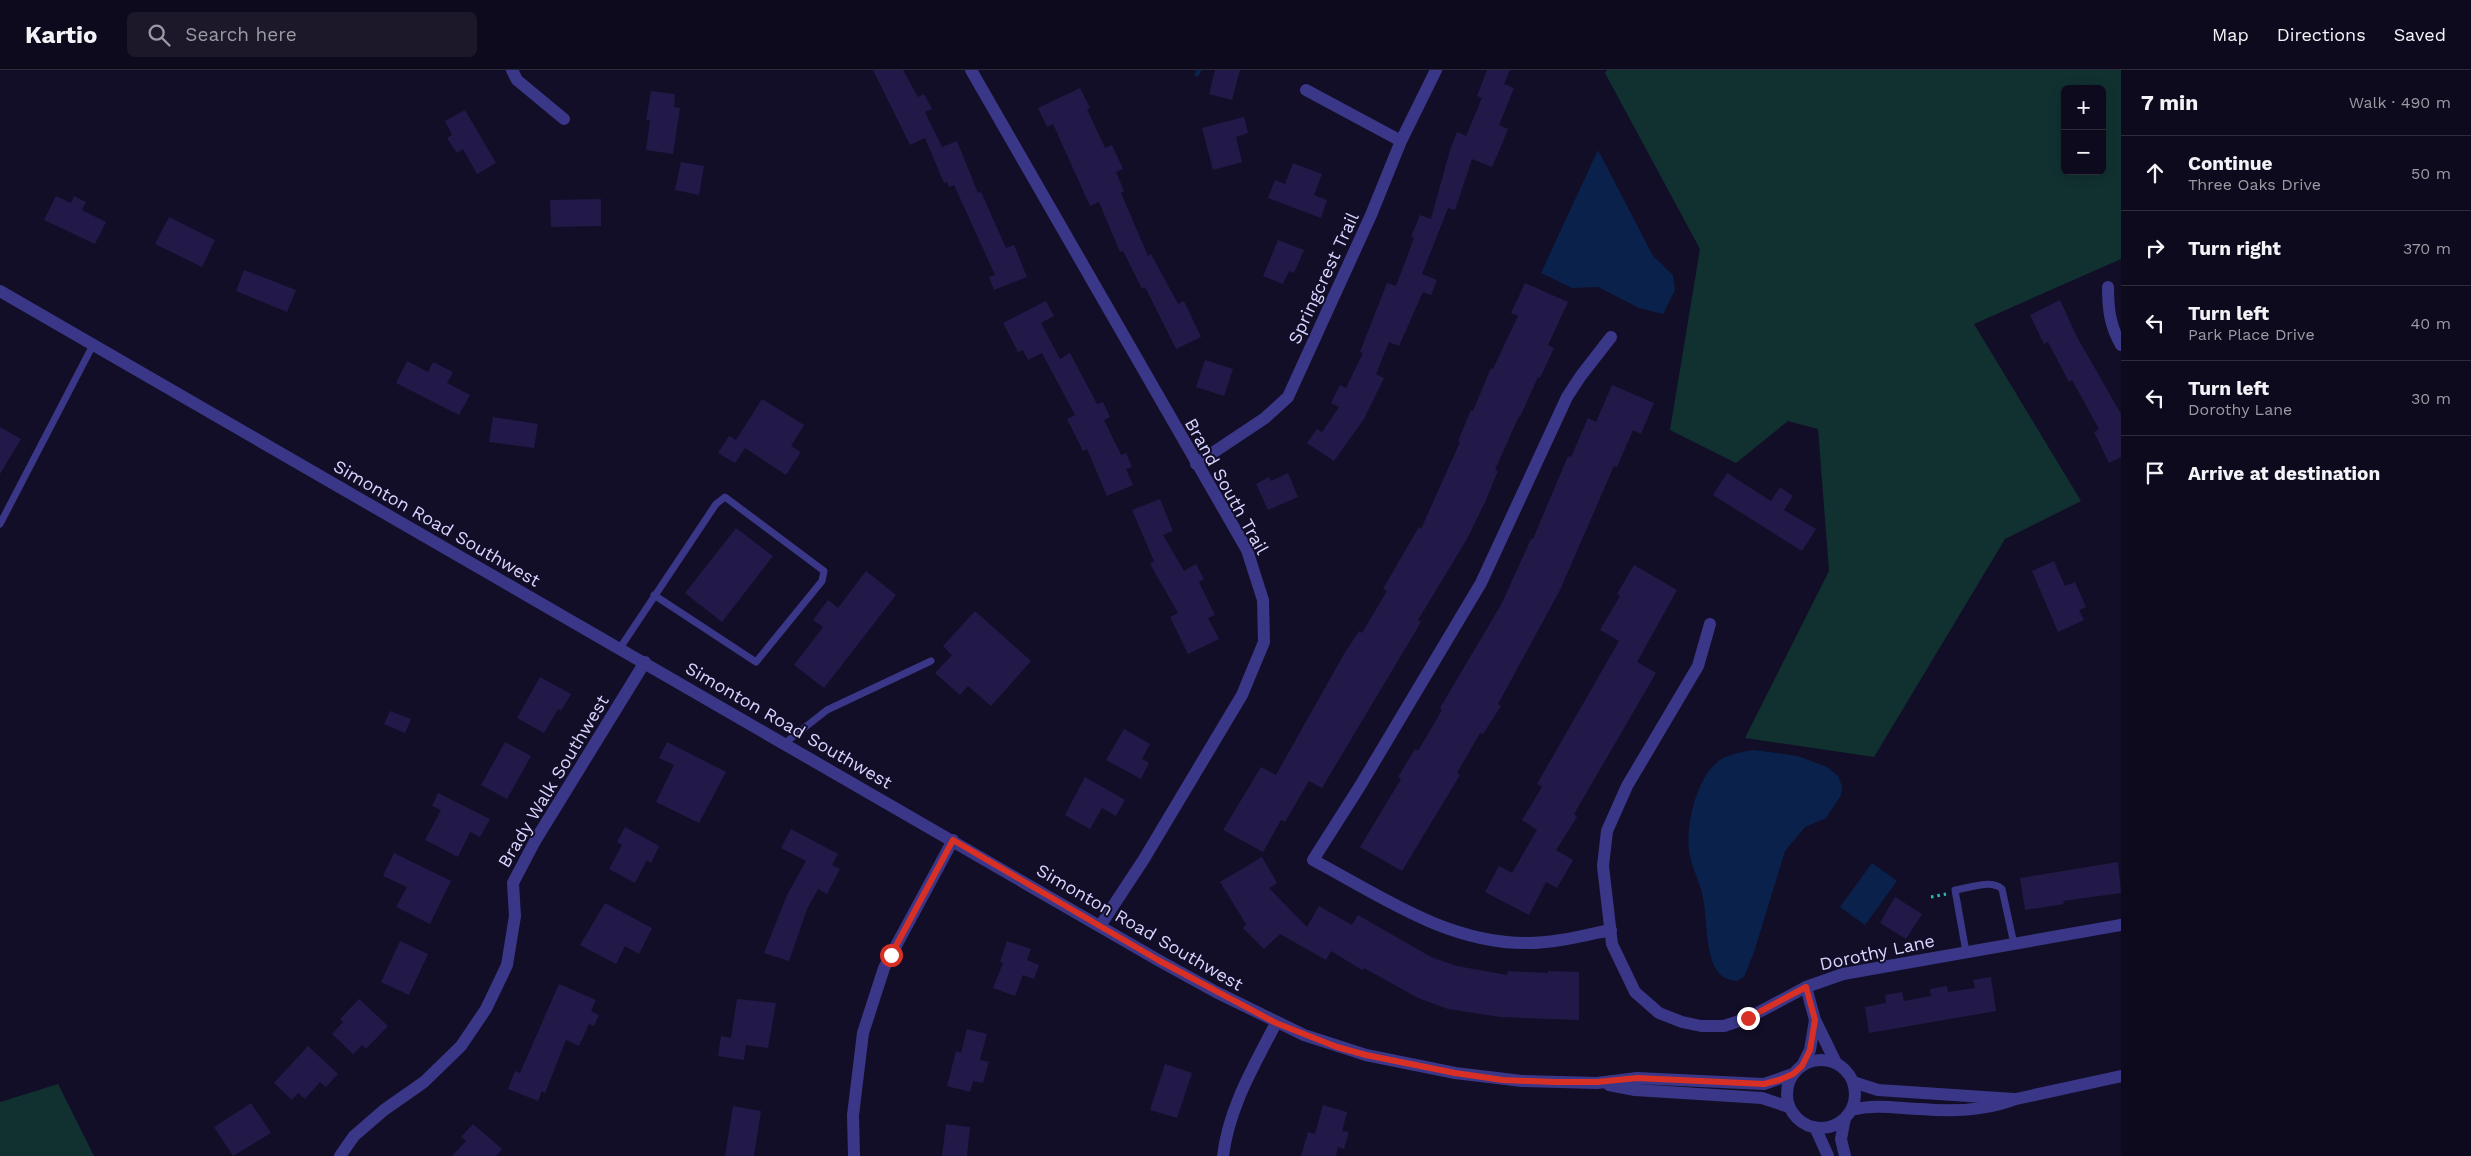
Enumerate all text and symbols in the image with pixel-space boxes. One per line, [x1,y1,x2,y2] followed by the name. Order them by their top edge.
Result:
[127,12,477,57] search box
[25,21,97,49] text: Kartio
[145,21,173,49] icon: search
[185,23,297,46] text: Search here
[2212,24,2249,45] text: Map
[2277,24,2366,45] text: Directions
[2394,24,2446,45] text: Saved
[2061,85,2106,175] map controls
[2061,85,2106,130] button: +
[2141,90,2198,115] text: 7 min
[2349,93,2451,112] text: Walk · 490 m
[2061,130,2106,175] button: −
[2188,152,2272,175] text: Continue
[2141,159,2169,187] icon: ahead
[2411,164,2451,183] text: 50 m
[2188,175,2321,194] text: Three Oaks Drive
[1283,208,1363,347] street label: Springcrest Trail
[2141,234,2169,262] icon: right
[2188,237,2281,260] text: Turn right
[2403,239,2451,258] text: 370 m
[2188,302,2269,325] text: Turn left
[2141,309,2169,337] icon: left
[2411,314,2451,333] text: 40 m
[2188,325,2315,344] text: Park Place Drive
[2188,377,2269,400] text: Turn left
[2141,384,2169,412] icon: left
[2411,389,2451,408] text: 30 m
[2188,400,2292,419] text: Dorothy Lane
[1181,414,1273,558] street label: Brand South Trail
[330,455,544,591] street label: Simonton Road Southwest
[2141,459,2169,487] icon: arrive
[2188,462,2380,485] text: Arrive at destination
[682,657,896,793] street label: Simonton Road Southwest
[493,691,613,871] street label: Brady Walk Southwest
[1033,859,1247,995] street label: Simonton Road Southwest
[1817,930,1937,974] street label: Dorothy Lane
[880,944,903,967] route start
[1737,1007,1760,1030] route end

